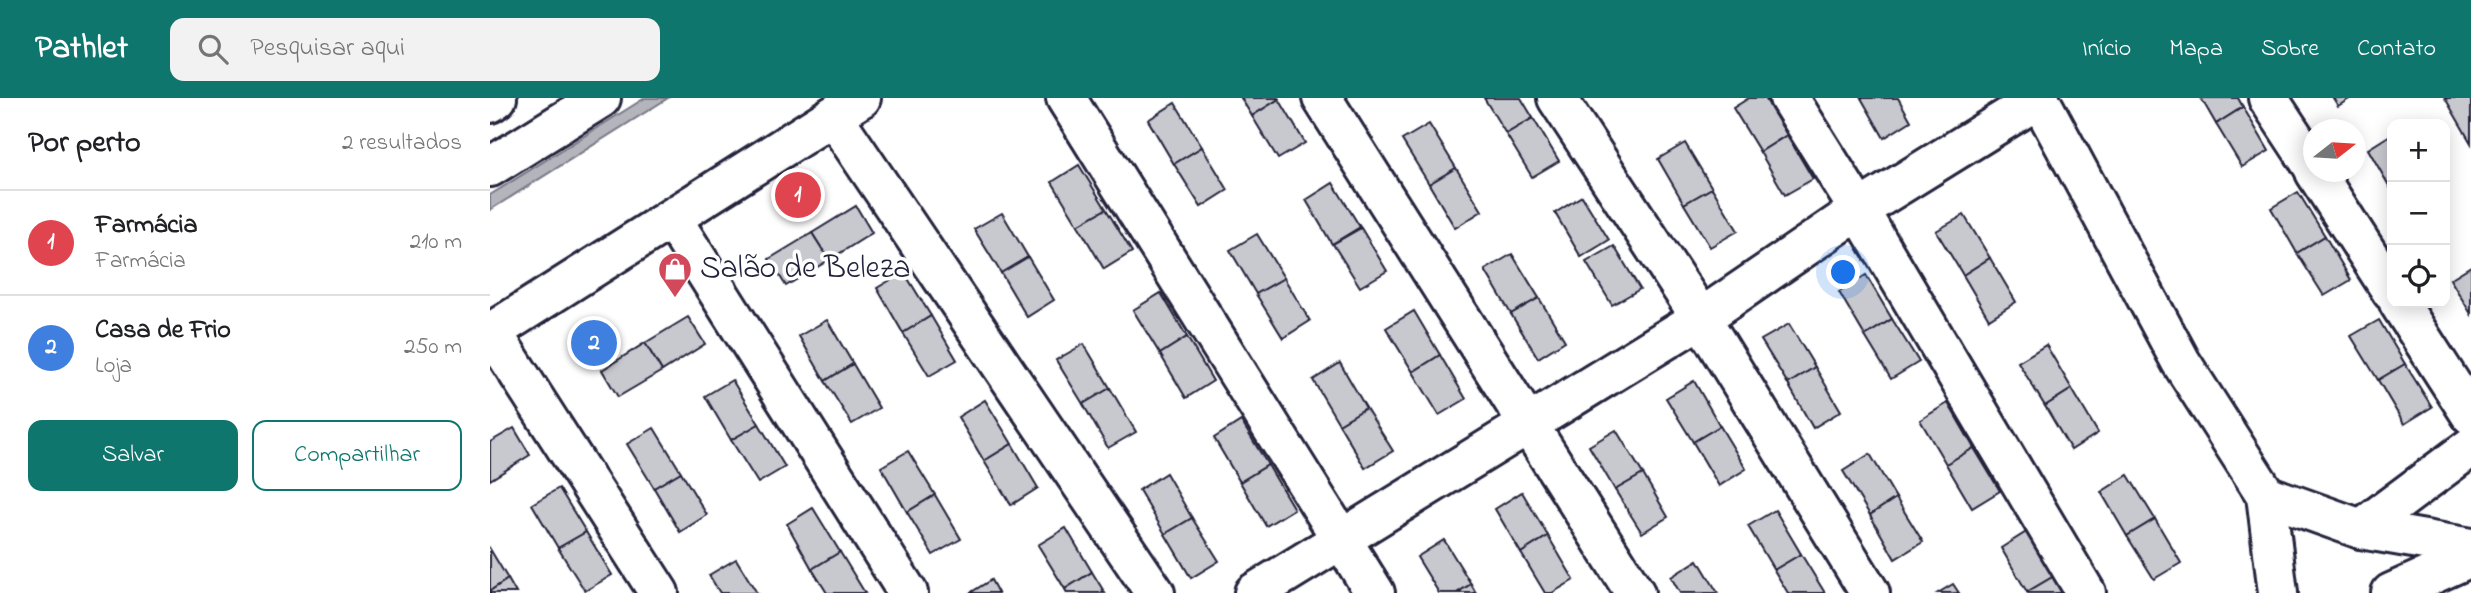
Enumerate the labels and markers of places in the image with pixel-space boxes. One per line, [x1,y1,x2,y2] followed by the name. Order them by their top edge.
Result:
[775,169,821,221] pin: 1
[700,246,911,293] place label: Salão de Beleza
[656,250,694,299] shop icon: Salão de Beleza
[571,317,617,369] pin: 2

